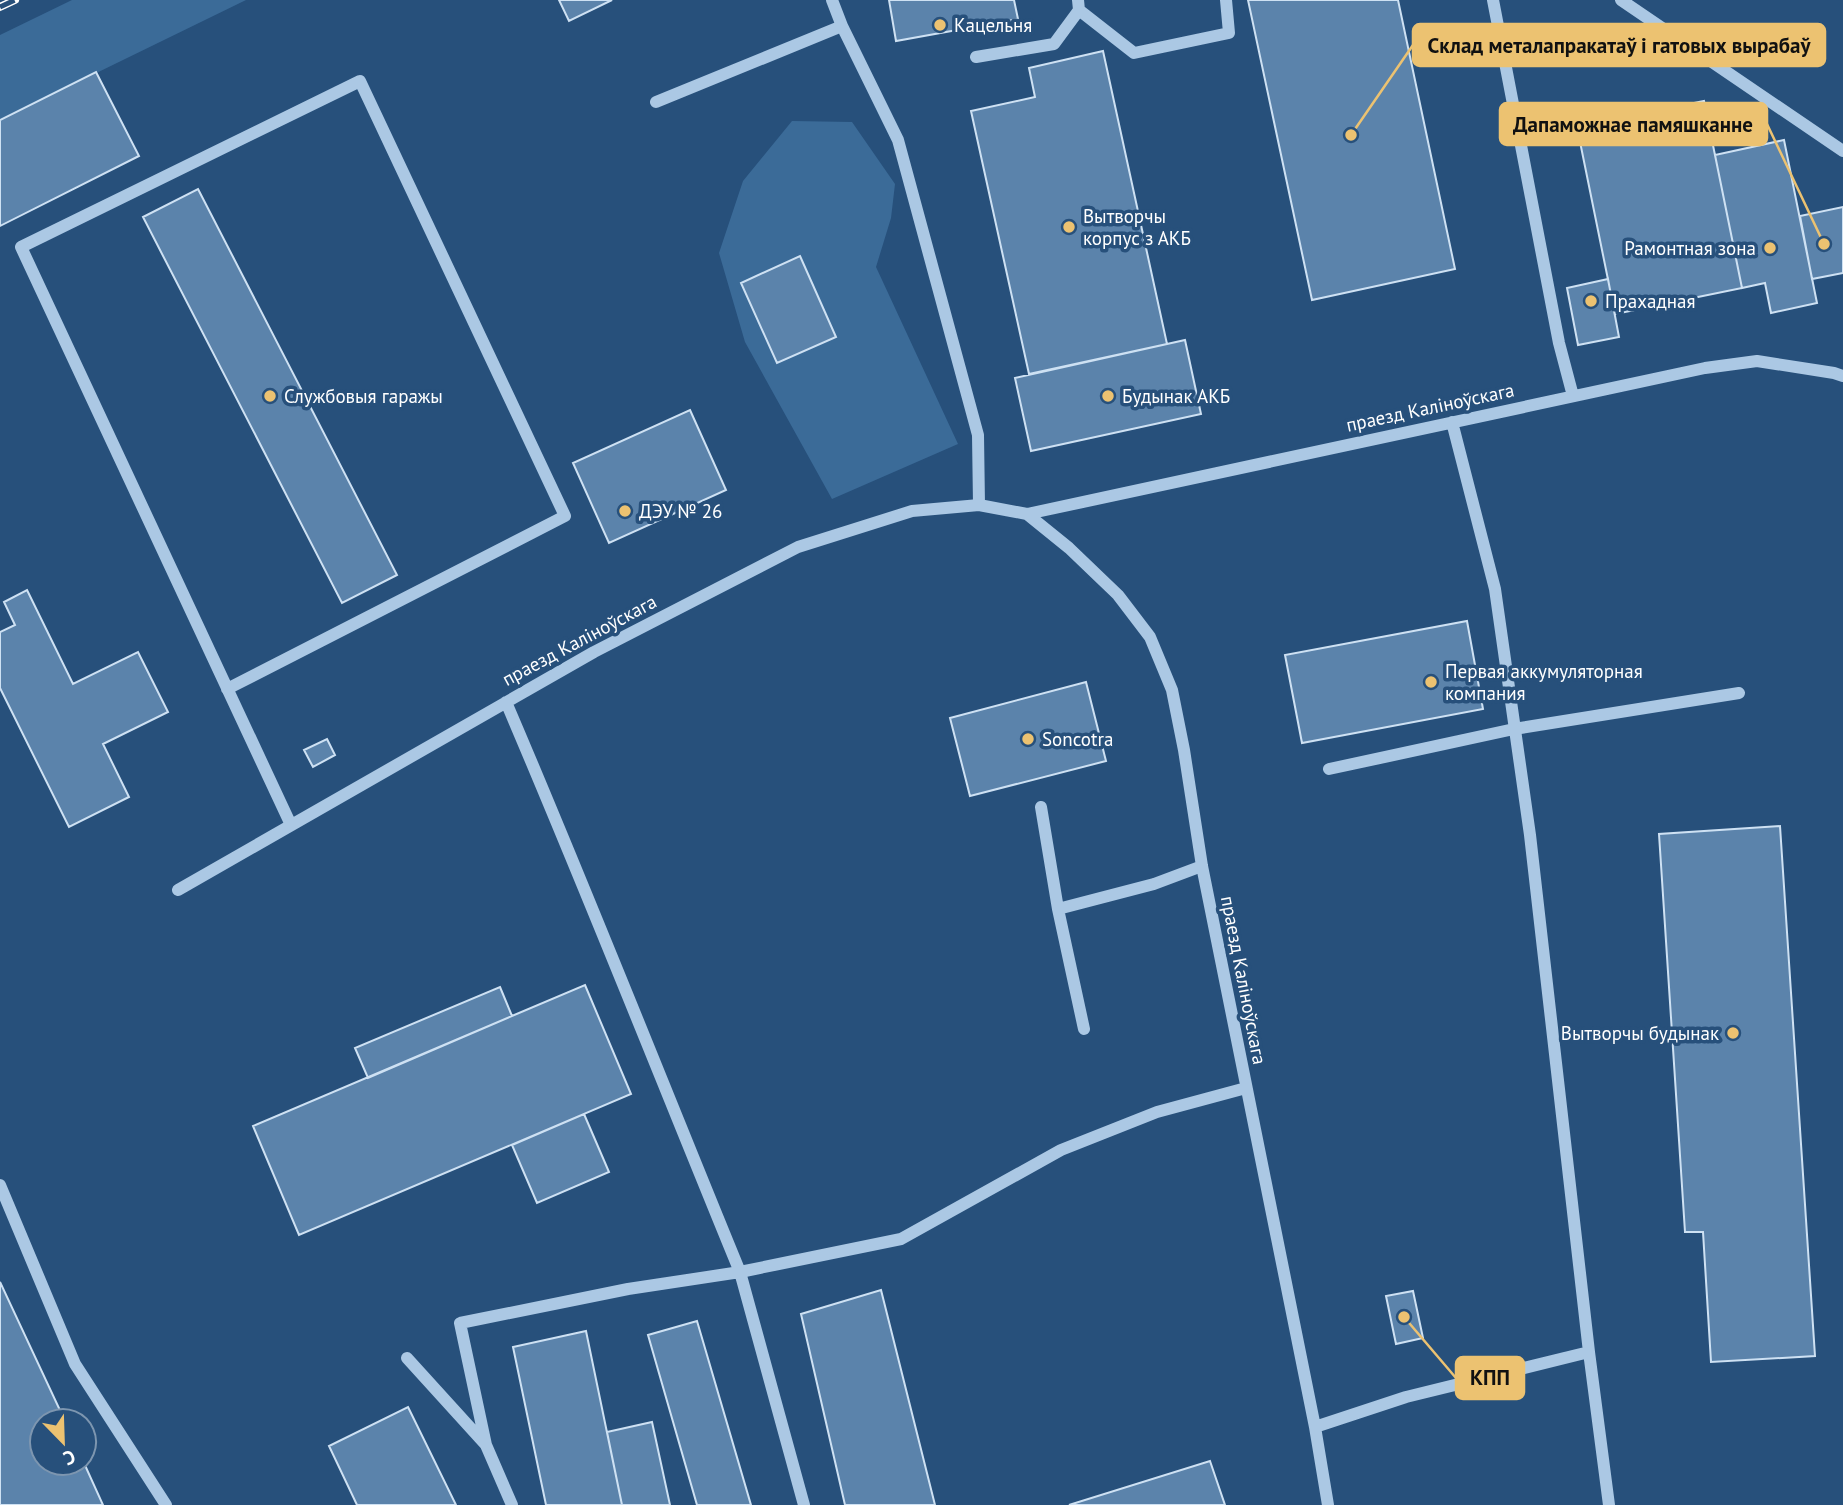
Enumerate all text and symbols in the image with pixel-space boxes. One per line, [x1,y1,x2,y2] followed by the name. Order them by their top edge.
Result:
[954,13,1032,37] place label: Кацельня
[932,17,948,33] marker: Кацельня
[1413,24,1825,66] callout: Склад металапракатаў і гатовых вырабаў
[1427,32,1811,59] text: Склад металапракатаў і гатовых вырабаў
[1500,103,1767,145] callout: Дапаможнае памяшканне
[1513,111,1753,138] text: Дапаможнае памяшканне
[1083,204,1191,250] place label: Вытворчы корпус з АКБ
[1061,219,1077,235] marker: Вытворчы корпус з АКБ
[1624,236,1756,260] place label: Рамонтная зона
[1762,240,1778,256] marker: Рамонтная зона
[1605,289,1695,313] place label: Прахадная
[1583,293,1599,309] marker: Прахадная
[1344,377,1516,437] street label: праезд Каліноўскага
[284,384,443,408] place label: Службовыя гаражы
[1122,384,1230,408] place label: Будынак АКБ
[262,388,278,404] marker: Службовыя гаражы
[1100,388,1116,404] marker: Будынак АКБ
[639,499,722,523] place label: ДЭУ № 26
[617,503,633,519] marker: ДЭУ № 26
[498,589,660,691] street label: праезд Каліноўскага
[1445,659,1643,705] place label: Первая аккумуляторная компания
[1423,674,1439,690] marker: Первая аккумуляторная компания
[1042,727,1113,751] place label: Soncotra
[1020,731,1036,747] marker: Soncotra
[1216,894,1272,1066] street label: праезд Каліноўскага
[1561,1021,1719,1045] place label: Вытворчы будынак
[1725,1025,1741,1041] marker: Вытворчы будынак
[1456,1357,1524,1399] callout: КПП
[1470,1364,1510,1391] text: КПП
[28,1407,98,1477] north arrow
[60,1445,79,1471] text: С

